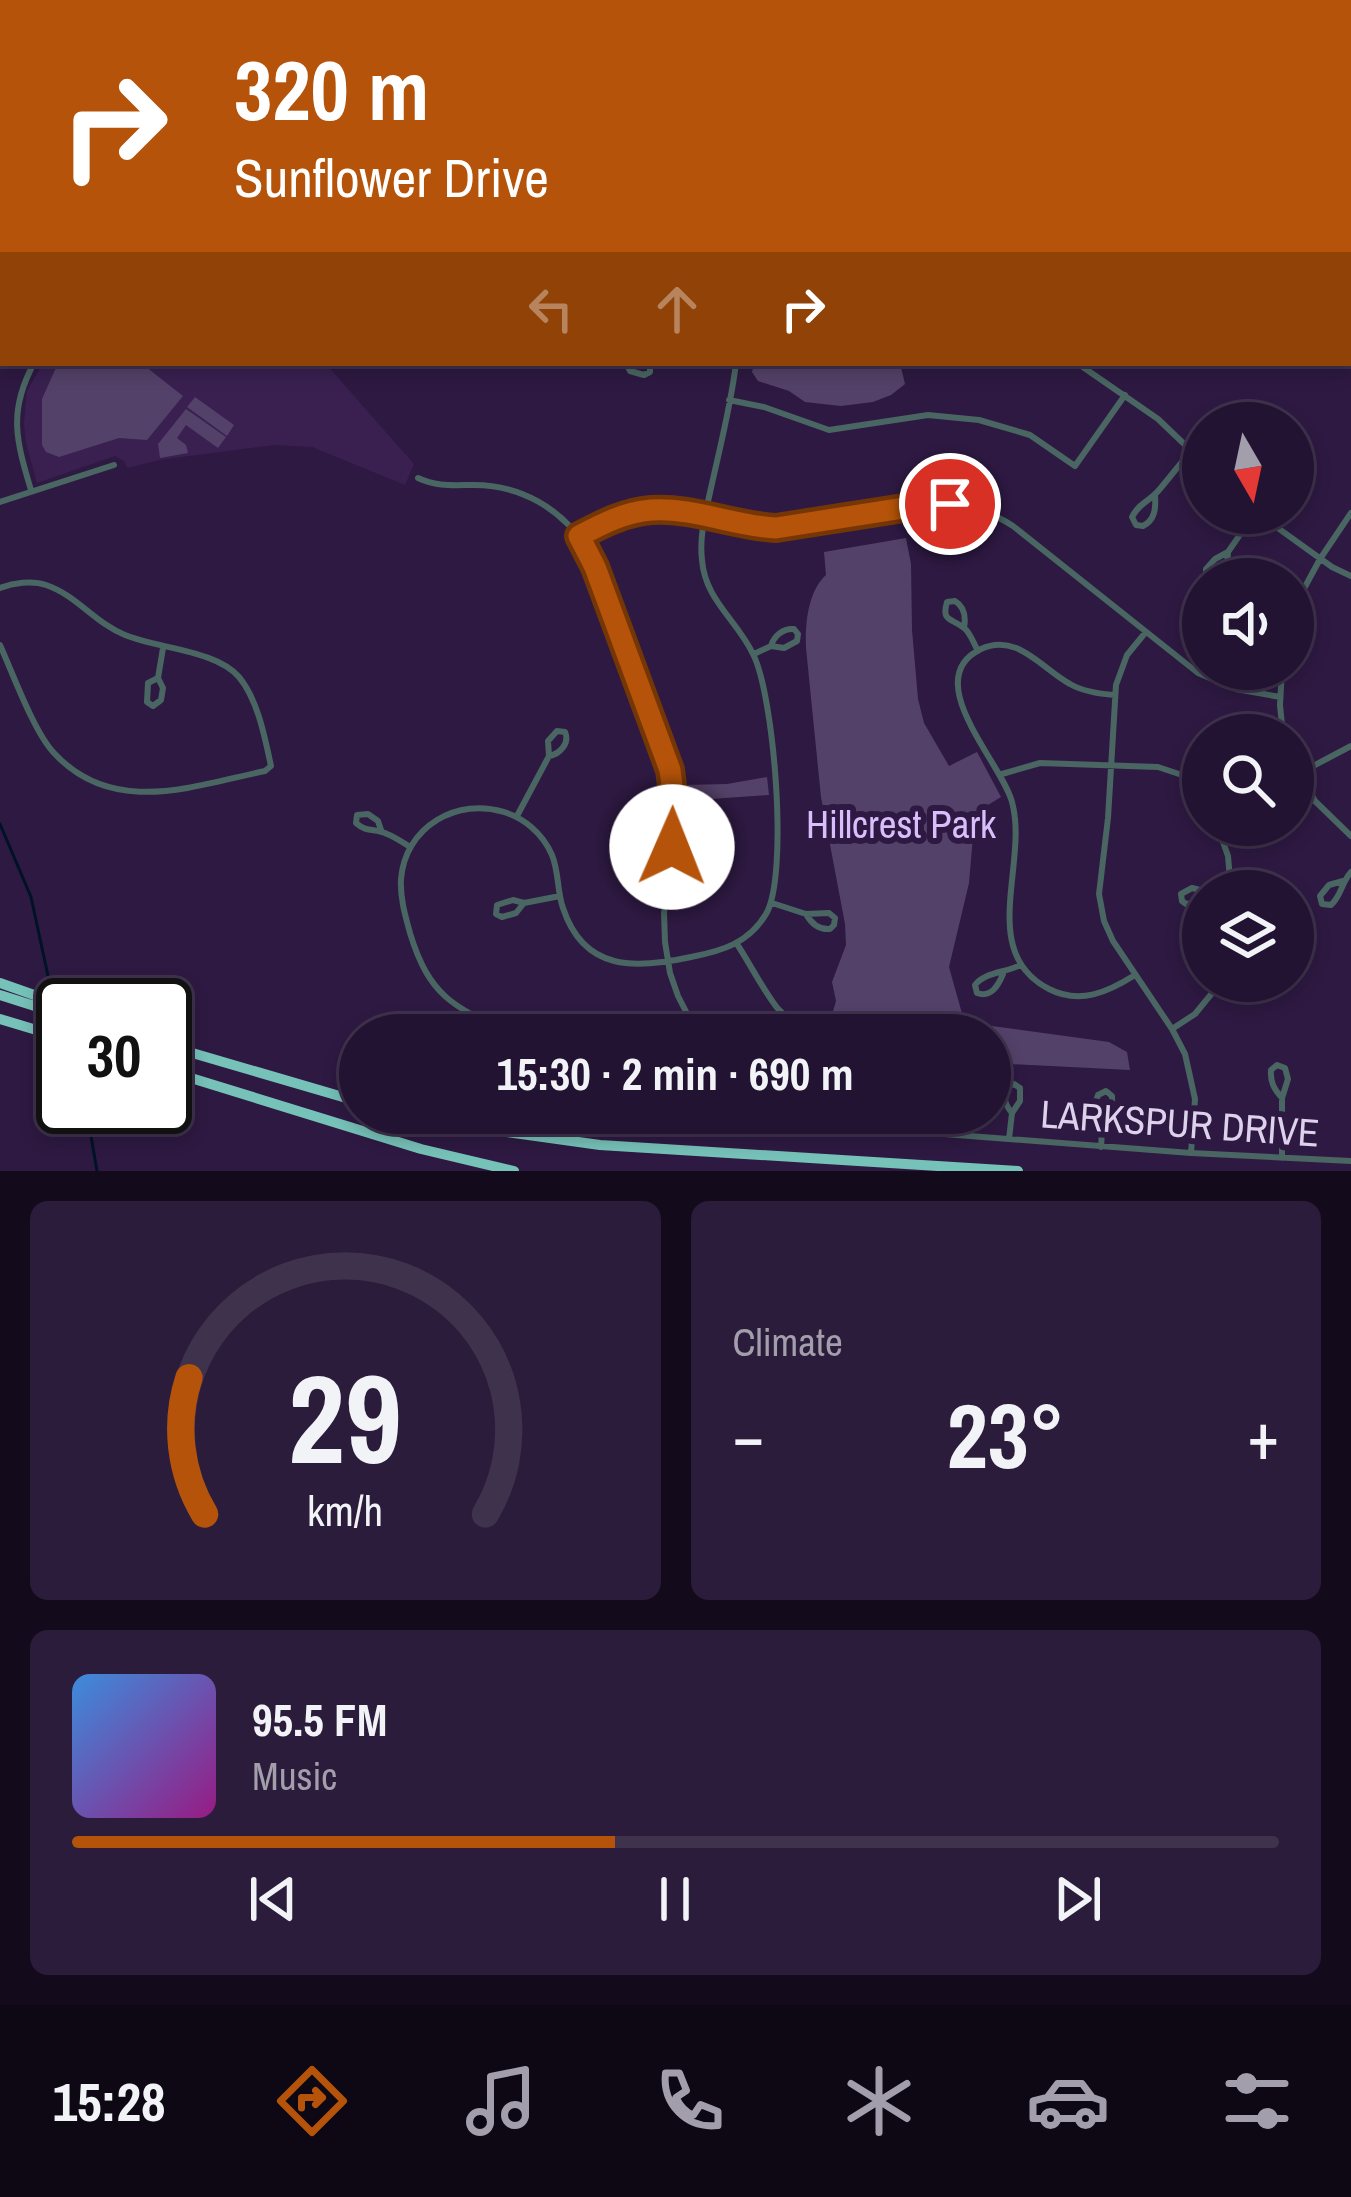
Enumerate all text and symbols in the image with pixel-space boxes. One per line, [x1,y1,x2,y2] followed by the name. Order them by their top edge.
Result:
[234,33,429,146] text: 320 m
[36,48,192,204] icon: right
[234,141,549,214] text: Sunflower Drive
[518,276,584,342] icon: left
[644,276,710,342] icon: ahead
[770,276,836,342] icon: right
[1182,402,1314,534] north arrow
[1182,402,1314,1002] map controls
[899,453,1001,555] pin
[917,471,983,537] icon: arrive
[1182,558,1314,690] button: sound
[1182,714,1314,846] button: search
[609,784,735,910] position arrow
[806,798,997,850] park label: Hillcrest Park
[1182,870,1314,1002] button: layers
[36,978,192,1134] speed limit sign: 30
[497,1043,853,1104] text: 15:30 · 2 min · 690 m
[1039,1087,1321,1159] street label: LARKSPUR DRIVE
[733,1316,843,1368] text: Climate
[288,1334,402,1502] text: 29
[947,1375,1065,1496] text: 23°
[733,1391,764,1480] text: −
[1247,1391,1279,1480] text: +
[307,1481,383,1538] text: km/h
[252,1689,387,1750] text: 95.5 FM
[252,1750,337,1802] text: Music
[240,1866,306,1932] icon: previous
[642,1866,708,1932] icon: pause
[1045,1866,1111,1932] icon: next
[270,2059,354,2143] icon: directions
[459,2059,543,2143] icon: music
[648,2059,732,2143] icon: phone
[837,2059,921,2143] icon: climate
[1026,2059,1110,2143] icon: car
[1215,2059,1299,2143] icon: filters
[52,2065,166,2138] text: 15:28

